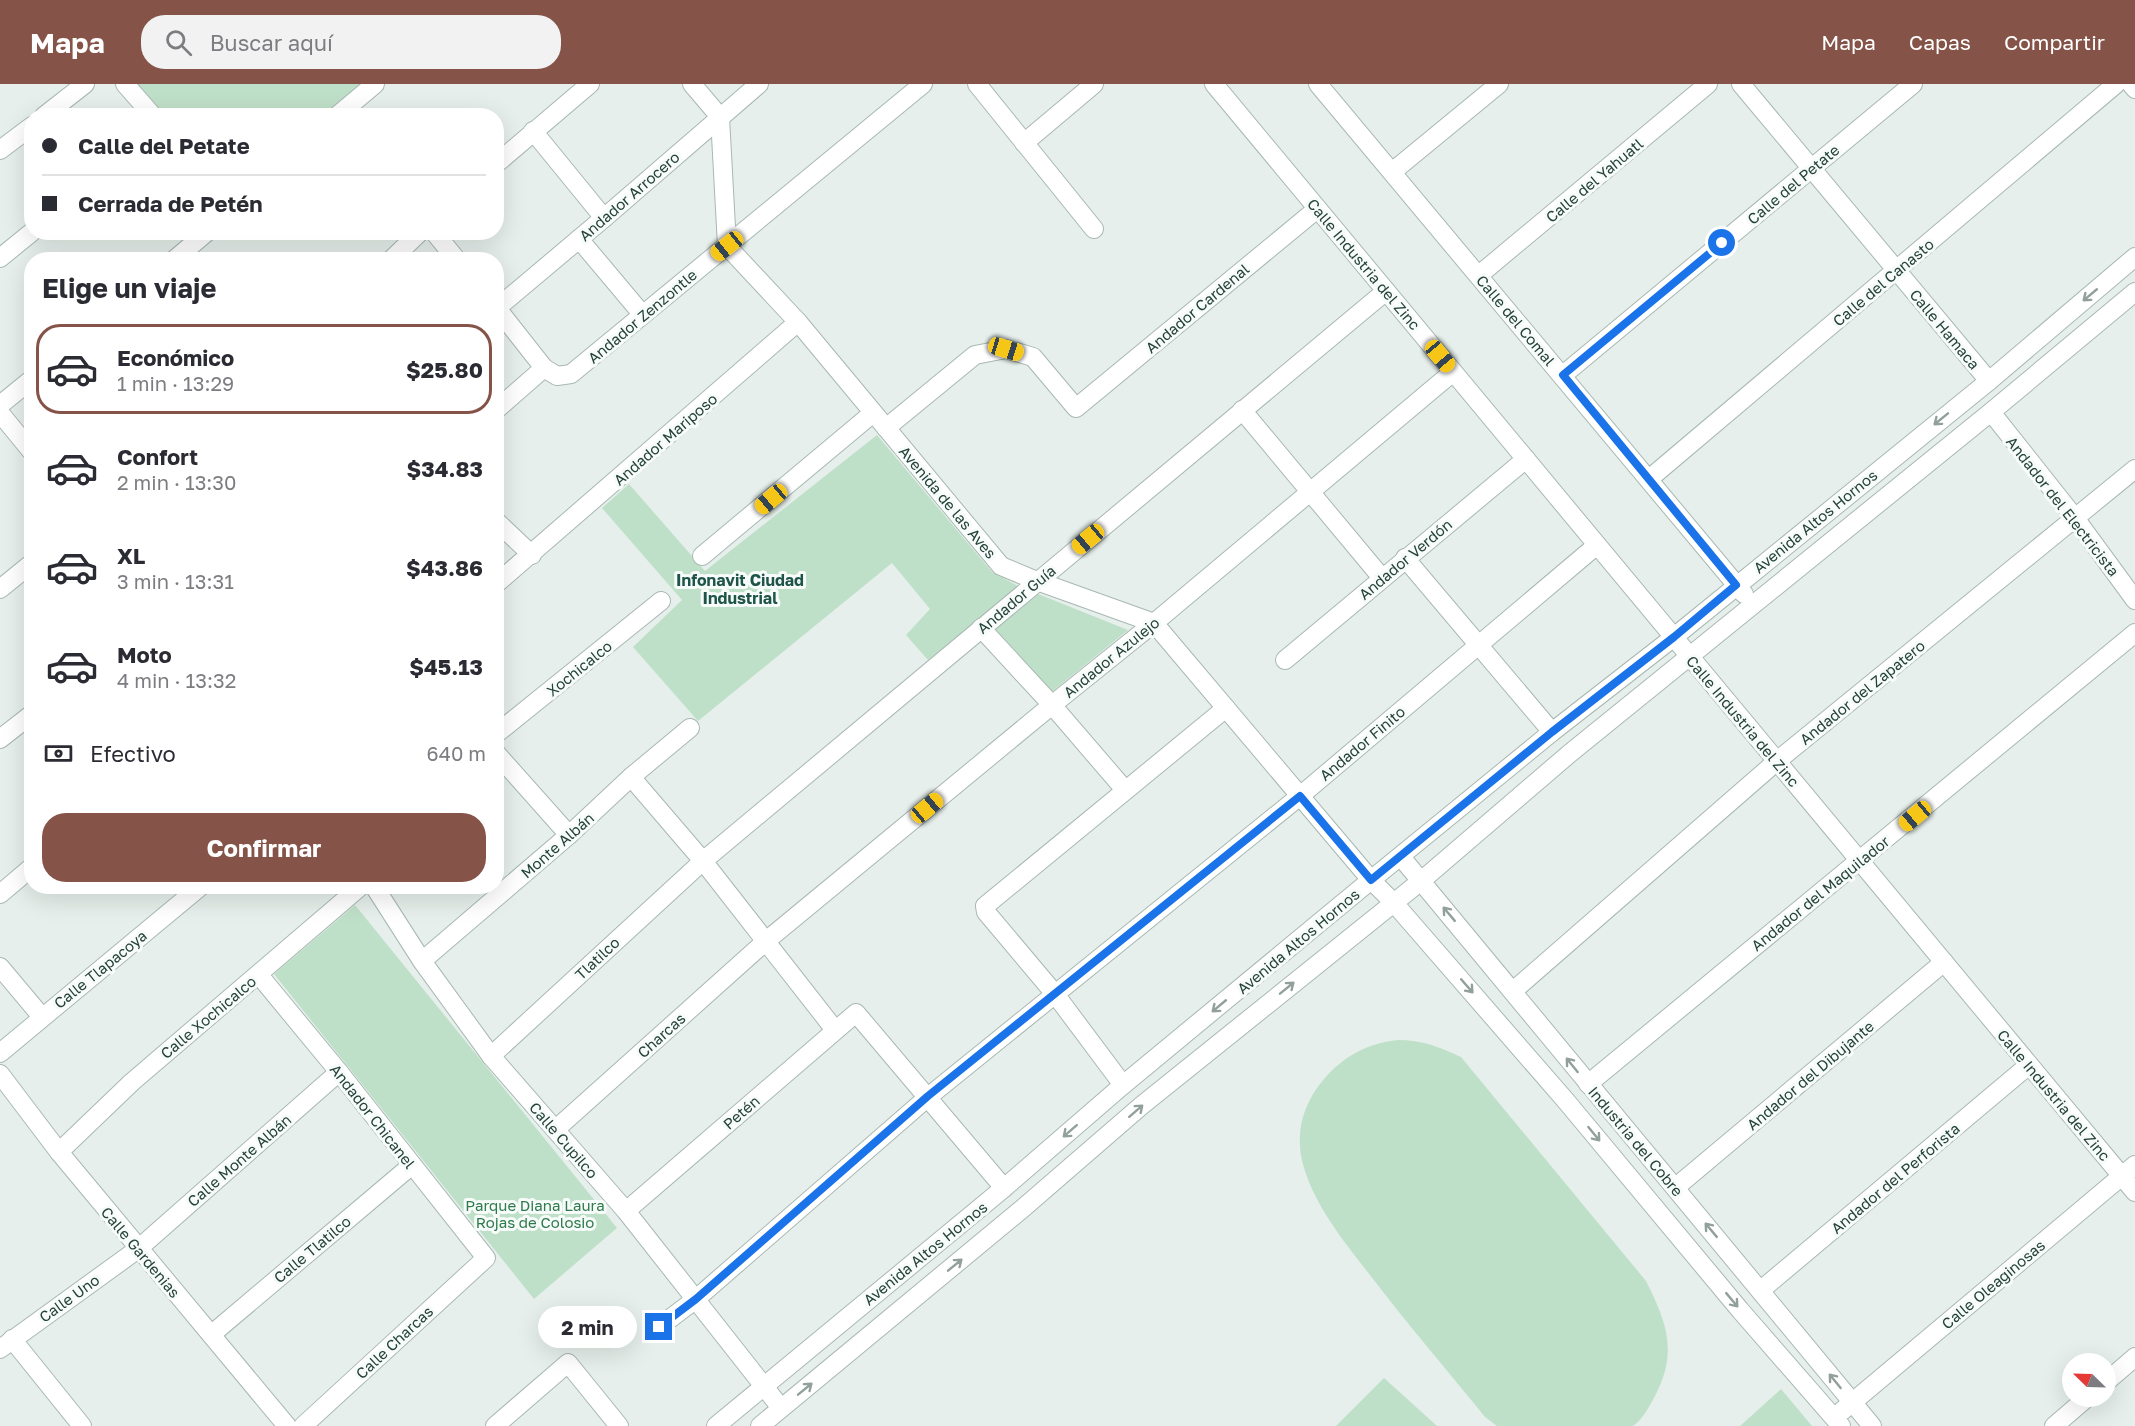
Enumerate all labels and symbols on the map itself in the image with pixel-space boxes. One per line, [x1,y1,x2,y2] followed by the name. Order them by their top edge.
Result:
[1542,134,1646,226] street label: Calle del Yahuatl
[1743,140,1843,228] street label: Calle del Petate
[575,148,683,244] street label: Andador Arrocero
[1304,195,1424,333] street label: Calle Industria del Zinc
[707,228,747,264] car
[1708,229,1735,256] route start
[1829,234,1937,330] street label: Calle del Canasto
[1142,259,1253,357] street label: Andador Cardenal
[584,265,700,367] street label: Andador Zenzontle
[1473,271,1559,369] street label: Calle del Comal
[1906,285,1984,373] street label: Calle Hamaca
[2082,288,2098,301] one-way arrow
[986,335,1026,363] car
[1422,336,1458,376] car
[610,389,720,489] street label: Andador Mariposo
[1933,413,1949,426] one-way arrow
[2003,433,2123,579] street label: Andador del Electricista
[896,442,1000,562] street label: Avenida de las Aves
[1749,466,1881,576] street label: Avenida Altos Hornos
[751,481,791,517] car
[1355,515,1455,603] street label: Andador Verdón
[1068,521,1108,557] car
[973,561,1059,637] street label: Andador Guía
[676,570,804,608] district label: Infonavit Ciudad Industrial
[1059,613,1163,701] street label: Andador Azulejo
[543,636,615,700] street label: Xochicalco
[1796,636,1928,748] street label: Andador del Zapatero
[1683,652,1803,790] street label: Calle Industria del Zinc
[1316,702,1408,784] street label: Andador Finito
[907,790,947,826] car
[1895,798,1935,834] car
[517,808,597,882] street label: Monte Albán
[1747,832,1893,954] street label: Andador del Maquilador
[1233,885,1363,997] street label: Avenida Altos Hornos
[1442,906,1455,922] one-way arrow
[50,926,150,1012] street label: Calle Tlapacoya
[571,933,623,983] street label: Tlatilco
[157,972,259,1062] street label: Calle Xochicalco
[1460,978,1474,993] one-way arrow
[1279,982,1295,995] one-way arrow
[1212,999,1227,1013] one-way arrow
[633,1009,689,1061] street label: Charcas
[1743,1016,1877,1133] street label: Andador del Dibujante
[1994,1026,2114,1164] street label: Calle Industria del Zinc
[1566,1057,1579,1073] one-way arrow
[327,1060,419,1172] street label: Andador Chicanel
[1585,1083,1687,1200] street label: Industria del Cobre
[719,1091,763,1133] street label: Petén
[526,1098,602,1182] street label: Calle Cupilco
[1128,1104,1143,1118] one-way arrow
[183,1110,295,1210] street label: Calle Monte Albán
[1827,1119,1963,1237] street label: Andador del Perforista
[1062,1124,1077,1138] one-way arrow
[1587,1126,1600,1142] one-way arrow
[465,1196,605,1231] park label: Parque Diana Laura Rojas de Colosio
[859,1198,991,1308] street label: Avenida Altos Hornos
[98,1203,184,1301] street label: Calle Gardenias
[270,1212,354,1286] street label: Calle Tlatilco
[1704,1223,1718,1238] one-way arrow
[1938,1236,2048,1332] street label: Calle Oleaginosas
[947,1258,963,1271] one-way arrow
[35,1270,103,1326] street label: Calle Uno
[1725,1292,1738,1308] one-way arrow
[352,1302,436,1382] street label: Calle Charcas
[539,1306,638,1348] callout: 2 min
[645,1313,672,1340] route end
[2062,1353,2116,1407] north arrow
[1828,1373,1841,1389] one-way arrow
[797,1382,813,1395] one-way arrow

